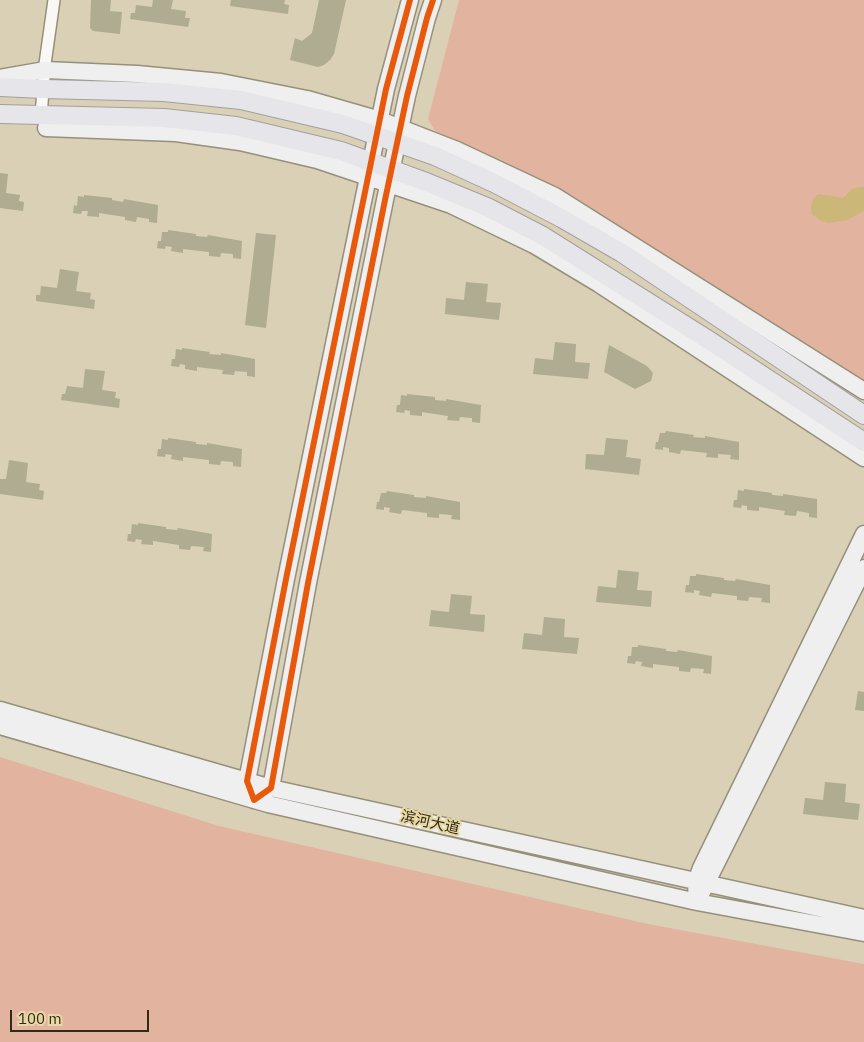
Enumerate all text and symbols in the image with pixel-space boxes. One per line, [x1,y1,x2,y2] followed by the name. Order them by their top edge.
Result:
[399,807,461,839] street label: 滨河大道
[12,1000,151,1032] scale bar
[18,1009,62,1028] text: 100 m

